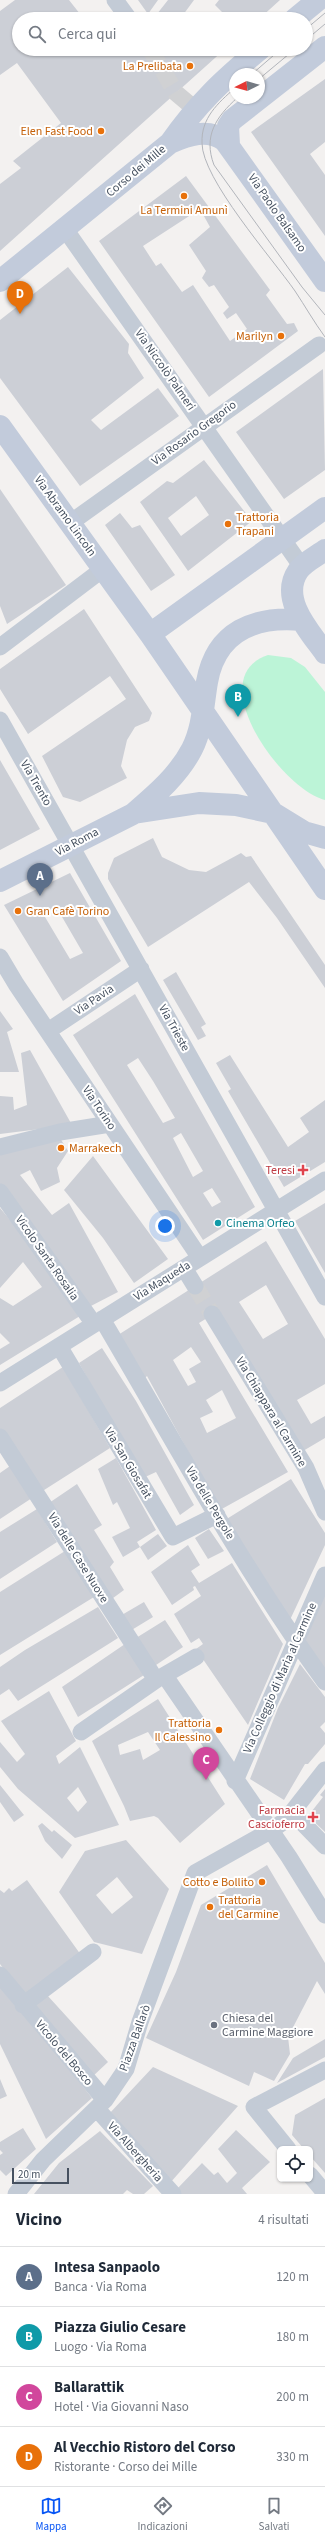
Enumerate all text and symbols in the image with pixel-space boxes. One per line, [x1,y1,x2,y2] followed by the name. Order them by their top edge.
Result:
[12,12,313,56] search box
[26,23,48,45] icon: search
[58,24,117,45] text: Cerca qui
[123,58,182,75] place label: La Prelibata
[185,61,195,71] marker: La Prelibata
[229,68,265,104] north arrow
[20,123,93,140] place label: Elen Fast Food
[96,126,106,136] marker: Elen Fast Food
[103,141,170,201] street label: Corso dei Mille
[244,170,310,256] street label: Via Paolo Balsamo
[179,191,189,201] marker: La Termini Amunì
[140,202,228,219] place label: La Termini Amunì
[7,281,33,314] pin: D
[131,326,199,414] street label: Via Niccolò Palmeri
[236,328,273,345] place label: Marilyn
[276,331,286,341] marker: Marilyn
[148,396,240,470] street label: Via Rosario Gregorio
[30,472,100,560] street label: Via Abramo Lincoln
[236,509,279,540] place label: Trattoria Trapani
[223,519,233,529] marker: Trattoria Trapani
[225,684,251,717] pin: B
[16,757,56,809] street label: Via Trento
[52,824,102,860] street label: Via Roma
[27,863,53,896] pin: A
[26,903,109,920] place label: Gran Cafè Torino
[13,906,23,916] marker: Gran Cafè Torino
[71,981,117,1019] street label: Via Pavia
[154,1002,194,1055] street label: Via Trieste
[78,1083,120,1133] street label: Via Torino
[69,1140,122,1157] place label: Marrakech
[56,1143,66,1153] marker: Marrakech
[265,1162,295,1179] place label: Teresi
[298,1165,308,1175] marker: Teresi
[11,1212,83,1304] street label: Vicolo Santa Rosalia
[226,1215,295,1232] place label: Cinema Orfeo
[155,1216,175,1236] your location
[213,1218,223,1228] marker: Cinema Orfeo
[130,1257,194,1305] street label: Via Maqueda
[231,1354,311,1470] street label: Via Chiappara al Carmine
[100,1424,156,1502] street label: Via San Giosafat
[181,1463,239,1543] street label: Via delle Pergole
[43,1510,113,1606] street label: Via delle Case Nuove
[239,1600,321,1756] street label: Via Colleggio di Maria al Carmine
[154,1715,211,1746] place label: Trattoria Il Calessino
[214,1725,224,1735] marker: Trattoria Il Calessino
[193,1747,219,1780] pin: C
[248,1802,305,1833] place label: Farmacia Cascioferro
[308,1812,318,1822] marker: Farmacia Cascioferro
[183,1874,254,1891] place label: Cotto e Bollito
[257,1877,267,1887] marker: Cotto e Bollito
[218,1892,279,1923] place label: Trattoria del Carmine
[205,1902,215,1912] marker: Trattoria del Carmine
[115,2002,155,2074] street label: Piazza Ballarò
[222,2010,313,2041] place label: Chiesa del Carmine Maggiore
[31,2016,97,2090] street label: Vicolo del Bosco
[209,2020,219,2030] marker: Chiesa del Carmine Maggiore
[103,2118,167,2186] street label: Via Albergheria
[277,2146,313,2182] map controls
[277,2146,313,2182] button: locate
[12,2166,69,2185] scale bar
[18,2167,40,2182] text: 20 m
[16,2208,62,2232] text: Vicino
[258,2211,309,2229] text: 4 risultati
[54,2257,160,2278] text: Intesa Sanpaolo
[25,2268,33,2286] text: A
[276,2268,309,2286] text: 120 m
[54,2278,147,2296] text: Banca · Via Roma
[54,2317,186,2338] text: Piazza Giulio Cesare
[25,2328,33,2346] text: B
[276,2328,309,2346] text: 180 m
[54,2338,147,2356] text: Luogo · Via Roma
[54,2377,124,2398] text: Ballarattik
[25,2388,33,2406] text: C
[276,2388,309,2406] text: 200 m
[54,2398,189,2416] text: Hotel · Via Giovanni Naso
[54,2437,236,2458] text: Al Vecchio Ristoro del Corso
[25,2448,33,2466] text: D
[276,2448,309,2466] text: 330 m
[54,2458,197,2476] text: Ristorante · Corso dei Mille
[35,2495,67,2534] tab: Mappa
[137,2495,188,2534] tab: Indicazioni
[259,2495,290,2534] tab: Salvati

